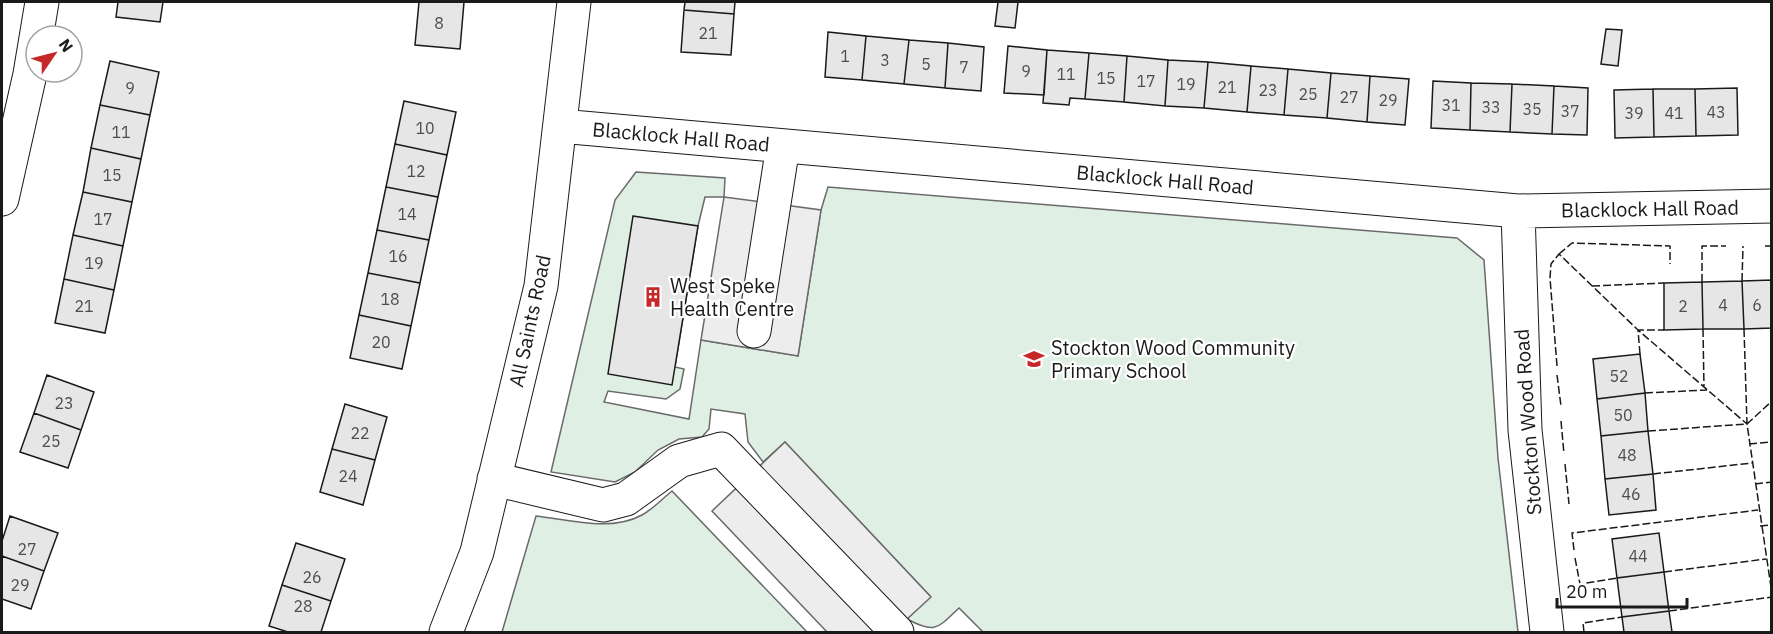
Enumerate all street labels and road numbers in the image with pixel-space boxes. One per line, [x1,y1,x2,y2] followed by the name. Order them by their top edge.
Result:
[591,115,771,158] street label: Blacklock Hall Road
[1075,158,1255,201] street label: Blacklock Hall Road
[1561,193,1739,224] street label: Blacklock Hall Road
[502,252,557,389] street label: All Saints Road
[1508,328,1547,516] street label: Stockton Wood Road

